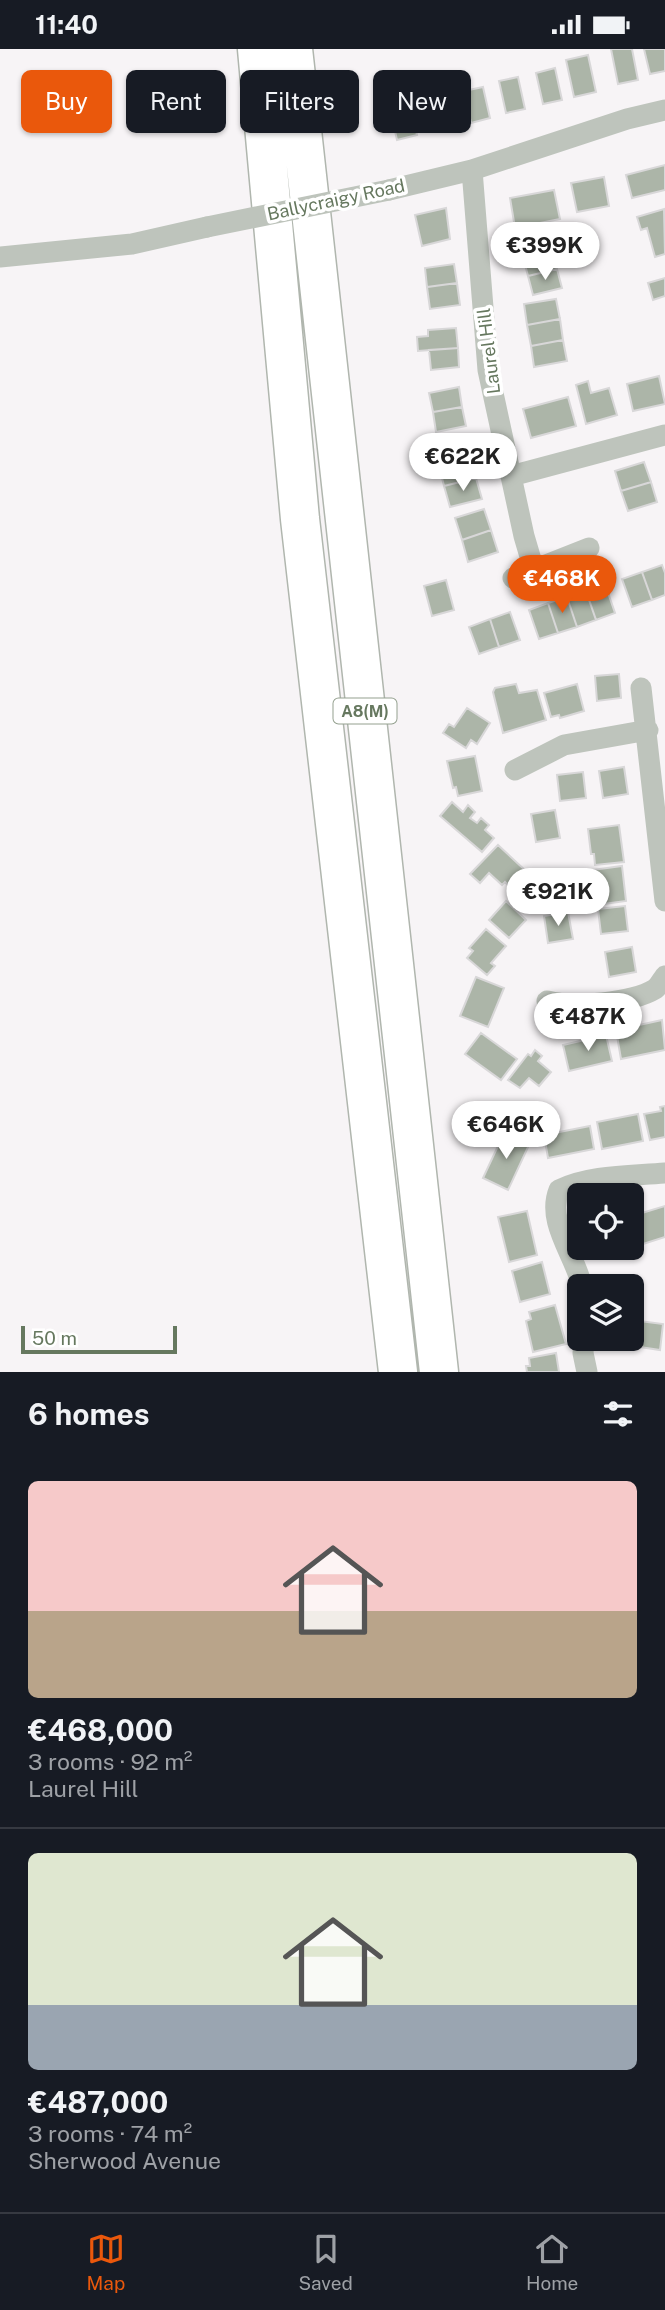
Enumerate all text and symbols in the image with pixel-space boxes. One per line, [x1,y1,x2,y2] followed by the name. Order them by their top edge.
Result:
[35,9,98,40] text: 11:40
[21,70,112,133] chip: Buy
[126,70,226,133] chip: Rent
[240,70,359,133] chip: Filters
[373,70,471,133] chip: New
[265,175,407,224] street label: Ballycraigy Road
[496,223,594,282] pin: €399K
[507,231,583,258] text: €399K
[473,307,504,395] street label: Laurel Hill
[414,433,512,493] pin: €622K
[425,442,501,469] text: €622K
[513,555,611,615] pin: €468K
[523,564,601,591] text: €468K
[334,699,396,723] road number: A8(M)
[509,869,607,928] pin: €921K
[522,877,594,904] text: €921K
[539,993,637,1053] pin: €487K
[550,1002,626,1029] text: €487K
[457,1101,555,1161] pin: €646K
[468,1110,544,1137] text: €646K
[567,1183,644,1351] map controls
[567,1183,644,1260] button: locate
[567,1274,644,1351] button: layers
[21,1323,177,1355] scale bar
[32,1327,77,1349] text: 50 m
[599,1395,637,1433] icon: filters
[28,1396,150,1432] text: 6 homes
[270,1527,396,1653] icon: home
[28,1712,173,1748] text: €468,000
[28,1748,193,1775] text: 3 rooms · 92 m²
[28,1775,139,1802] text: Laurel Hill
[270,1899,396,2025] icon: home
[28,2084,168,2120] text: €487,000
[28,2120,192,2147] text: 3 rooms · 74 m²
[28,2147,221,2174] text: Sherwood Avenue
[87,2230,125,2294] tab: Map
[298,2230,353,2294] tab: Saved
[526,2230,578,2294] tab: Home

